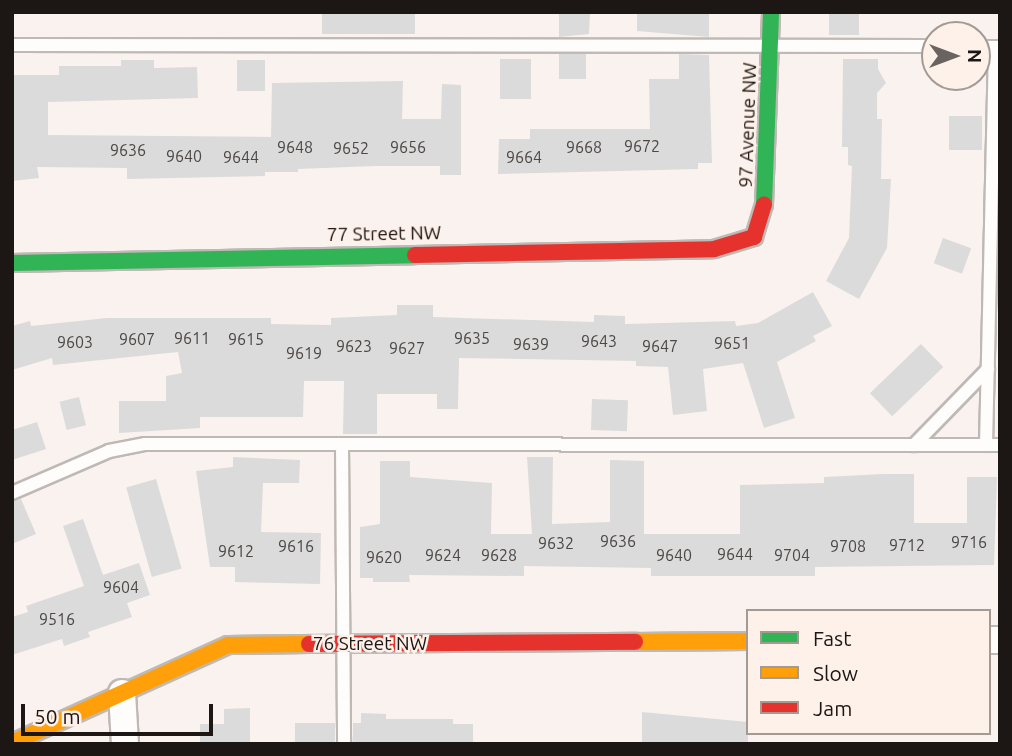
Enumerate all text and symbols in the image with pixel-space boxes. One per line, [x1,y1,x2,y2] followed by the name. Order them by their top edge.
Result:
[921,21,991,91] north arrow
[964,49,986,63] text: N
[734,62,762,188] street label: 97 Avenue NW
[624,136,660,156] house number: 9672
[277,137,313,157] house number: 9648
[390,137,426,157] house number: 9656
[566,137,602,157] house number: 9668
[333,138,369,158] house number: 9652
[110,140,146,160] house number: 9636
[166,146,202,166] house number: 9640
[223,147,259,167] house number: 9644
[506,147,542,167] house number: 9664
[327,222,441,246] street label: 77 Street NW
[174,328,210,348] house number: 9611
[454,328,490,348] house number: 9635
[119,329,155,349] house number: 9607
[228,329,264,349] house number: 9615
[581,331,617,351] house number: 9643
[57,332,93,352] house number: 9603
[714,333,750,353] house number: 9651
[513,334,549,354] house number: 9639
[336,336,372,356] house number: 9623
[642,336,678,356] house number: 9647
[389,338,425,358] house number: 9627
[286,343,322,363] house number: 9619
[600,531,636,551] house number: 9636
[951,532,987,552] house number: 9716
[538,533,574,553] house number: 9632
[889,535,925,555] house number: 9712
[278,536,314,556] house number: 9616
[830,536,866,556] house number: 9708
[218,541,254,561] house number: 9612
[717,544,753,564] house number: 9644
[425,545,461,565] house number: 9624
[481,545,517,565] house number: 9628
[656,545,692,565] house number: 9640
[774,545,810,565] house number: 9704
[366,547,402,567] house number: 9620
[103,577,139,597] house number: 9604
[39,609,75,629] house number: 9516
[746,609,991,735] legend
[813,626,851,650] text: Fast
[313,633,427,655] street label: 76 Street NW
[813,661,858,685] text: Slow
[24,690,217,734] scale bar
[813,696,852,720] text: Jam
[34,704,81,728] text: 50 m

